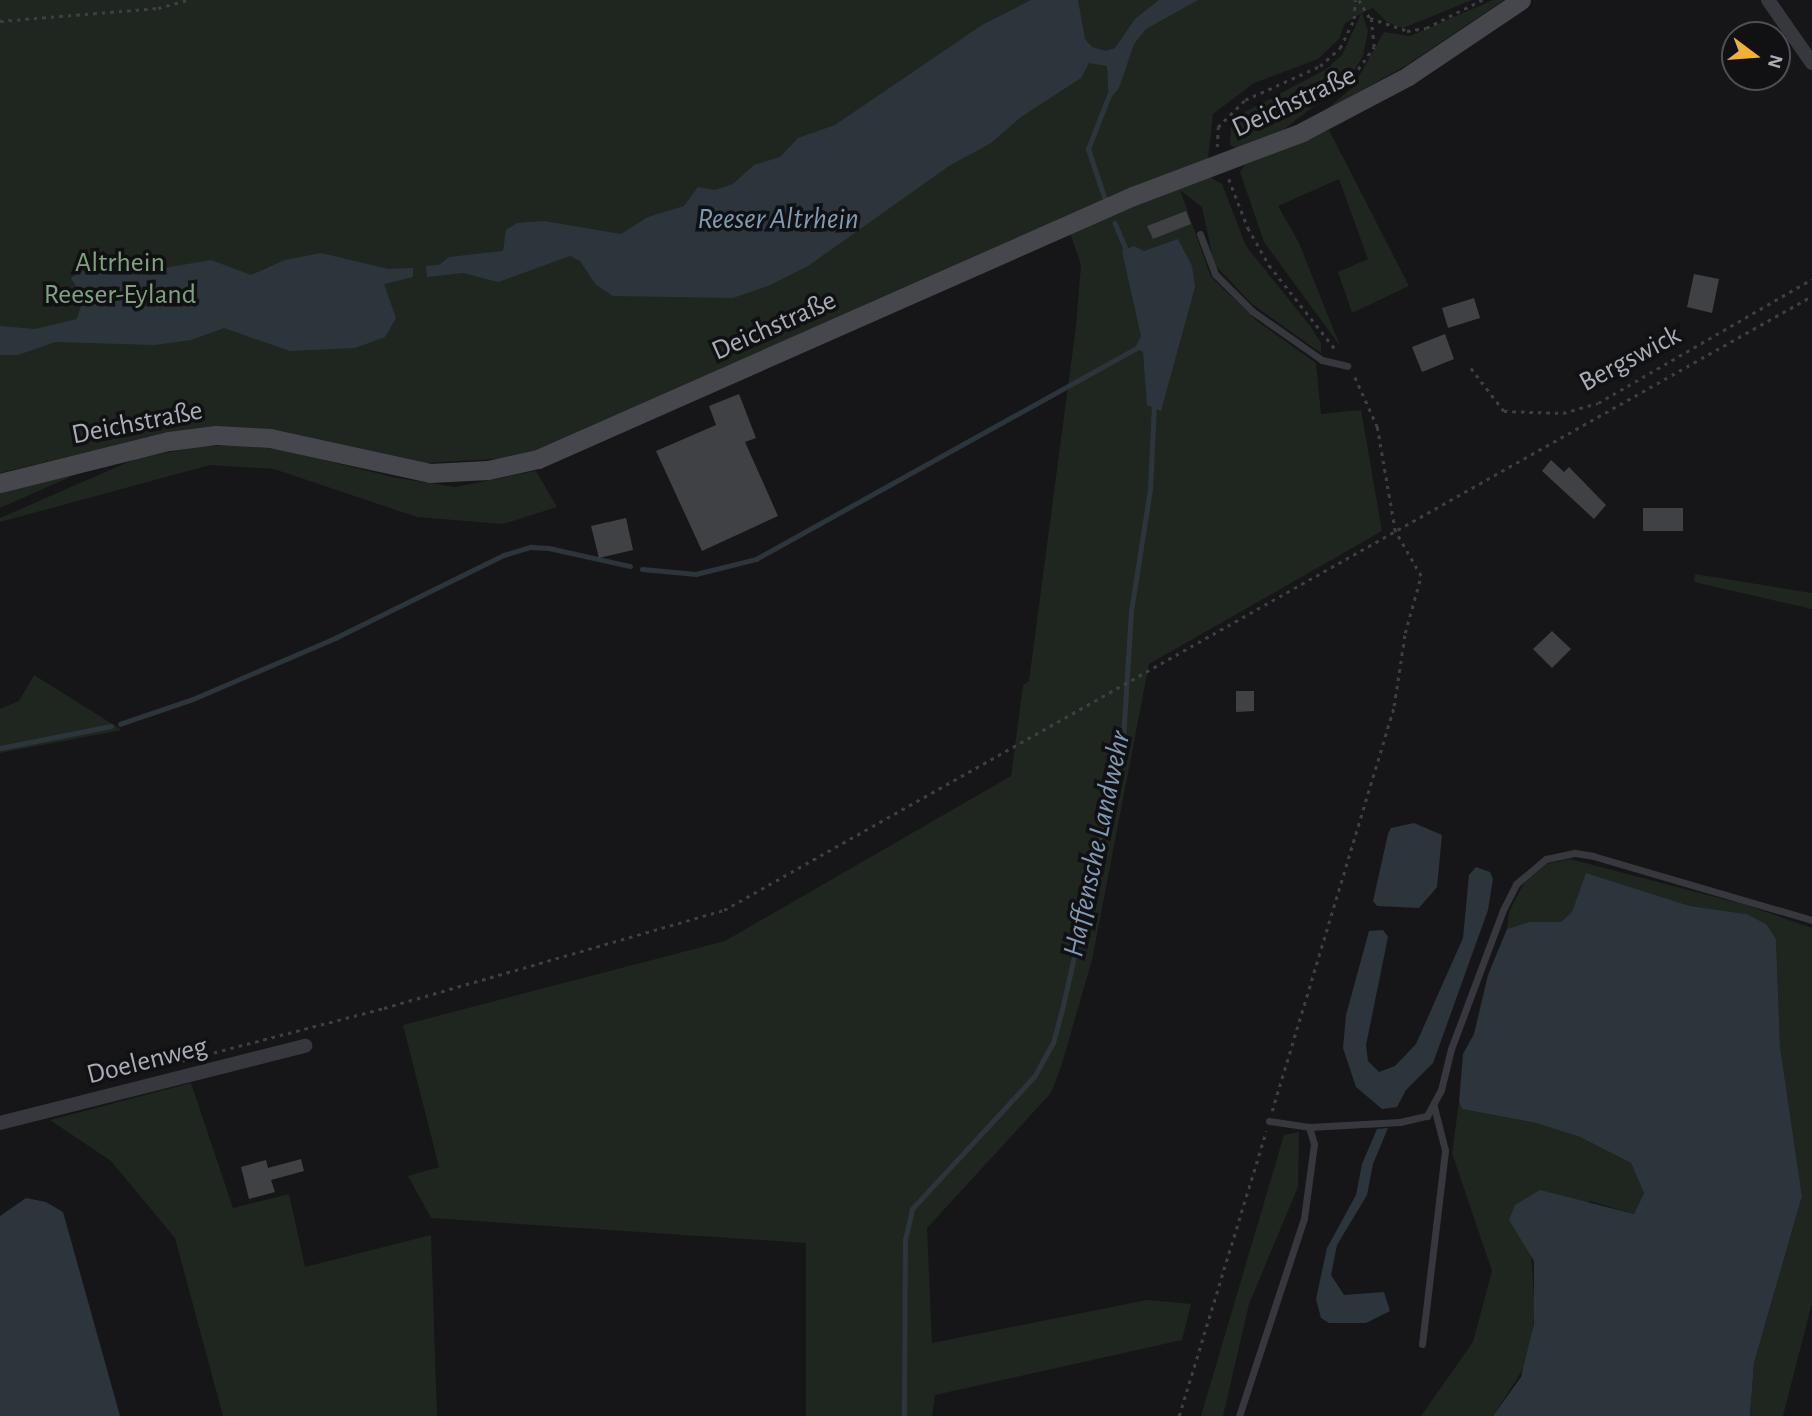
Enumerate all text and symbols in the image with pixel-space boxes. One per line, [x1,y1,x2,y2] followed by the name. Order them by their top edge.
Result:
[1721,21,1791,91] north arrow
[1764,52,1786,70] text: N
[1227,59,1361,145] street label: Deichstraße
[697,201,859,237] water label: Reeser Altrhein
[44,246,196,312] park label: Altrhein Reeser-Eyland
[707,284,841,368] street label: Deichstraße
[1574,318,1686,400] street label: Bergswick
[69,394,205,452] street label: Deichstraße
[1055,728,1139,960] water label: Haffensche Landwehr
[83,1030,211,1092] street label: Doelenweg

